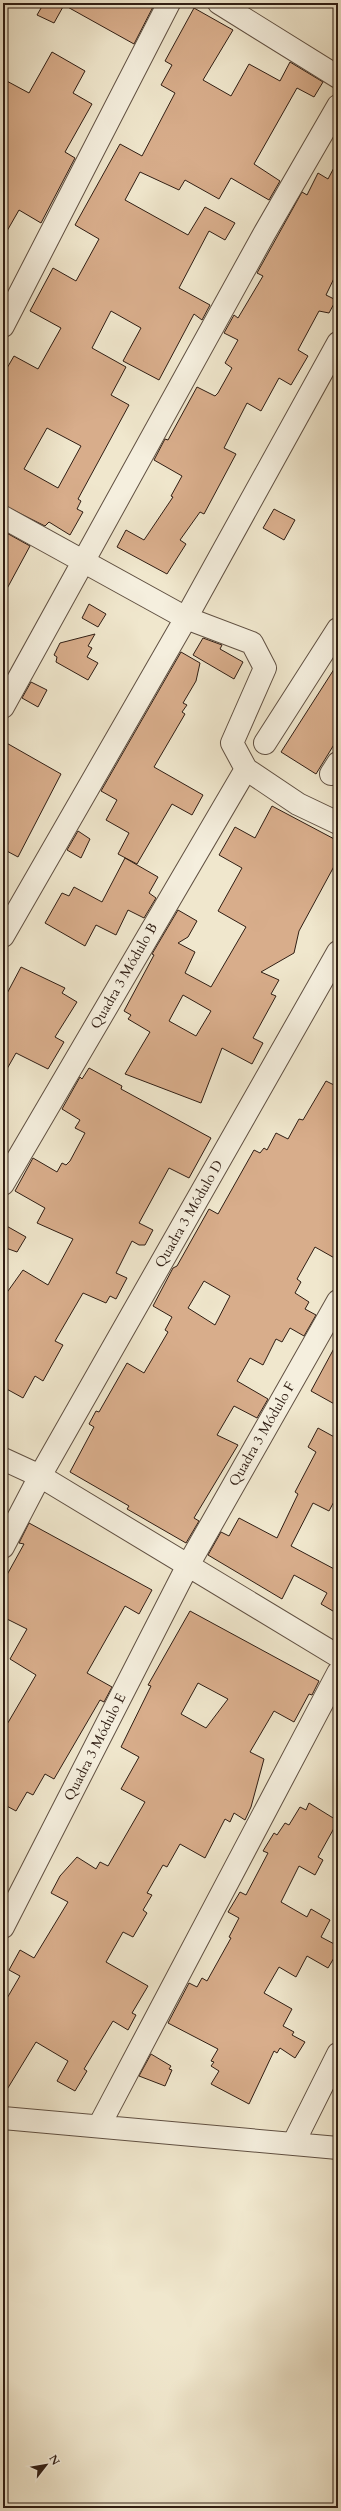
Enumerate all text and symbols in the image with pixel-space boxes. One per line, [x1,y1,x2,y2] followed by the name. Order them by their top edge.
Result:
[86,920,162,1032] street label: Quadra 3 Módulo B
[150,1157,228,1271] street label: Quadra 3 Módulo D
[224,1378,300,1490] street label: Quadra 3 Módulo F
[60,1690,131,1804] street label: Quadra 3 Módulo E
[26,2445,66,2485] north arrow
[45,2452,63,2468] text: N

